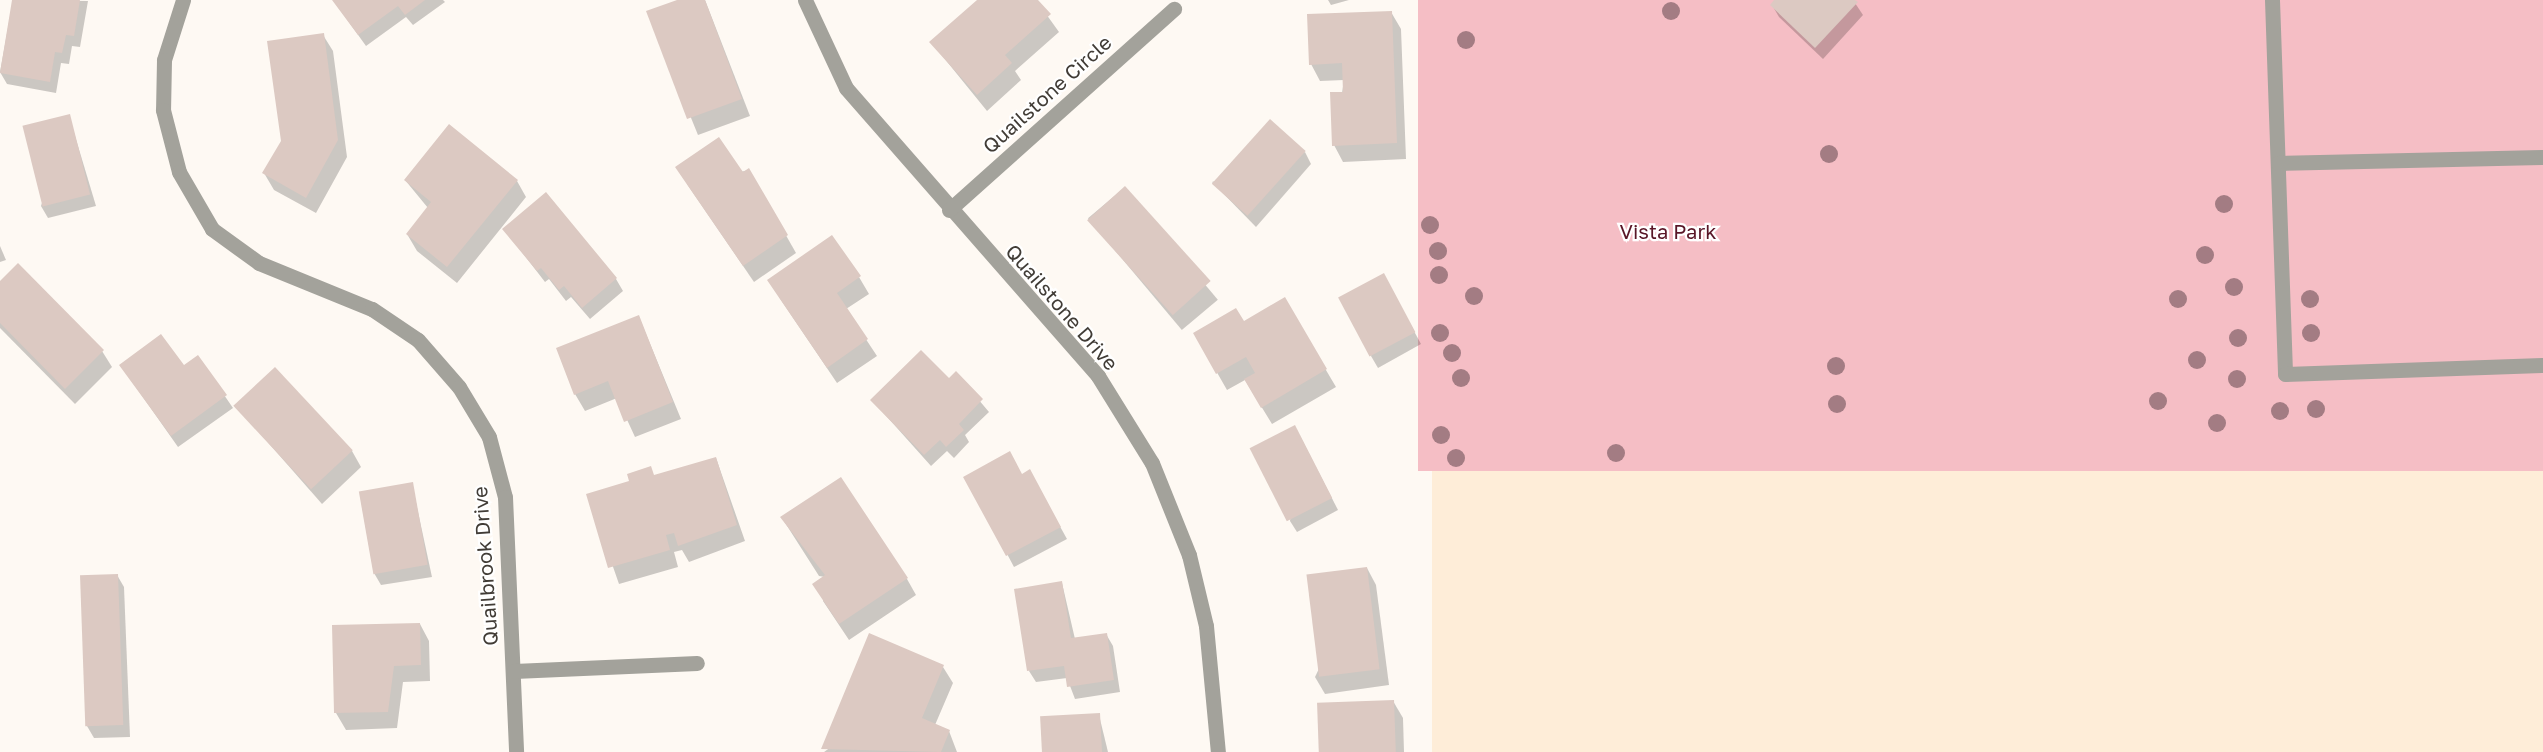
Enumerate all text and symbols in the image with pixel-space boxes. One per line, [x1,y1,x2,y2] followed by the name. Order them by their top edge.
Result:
[978,30,1116,158] street label: Quailstone Circle
[1620,219,1716,243] park label: Vista Park
[1001,239,1123,375] street label: Quailstone Drive
[467,485,503,647] street label: Quailbrook Drive

